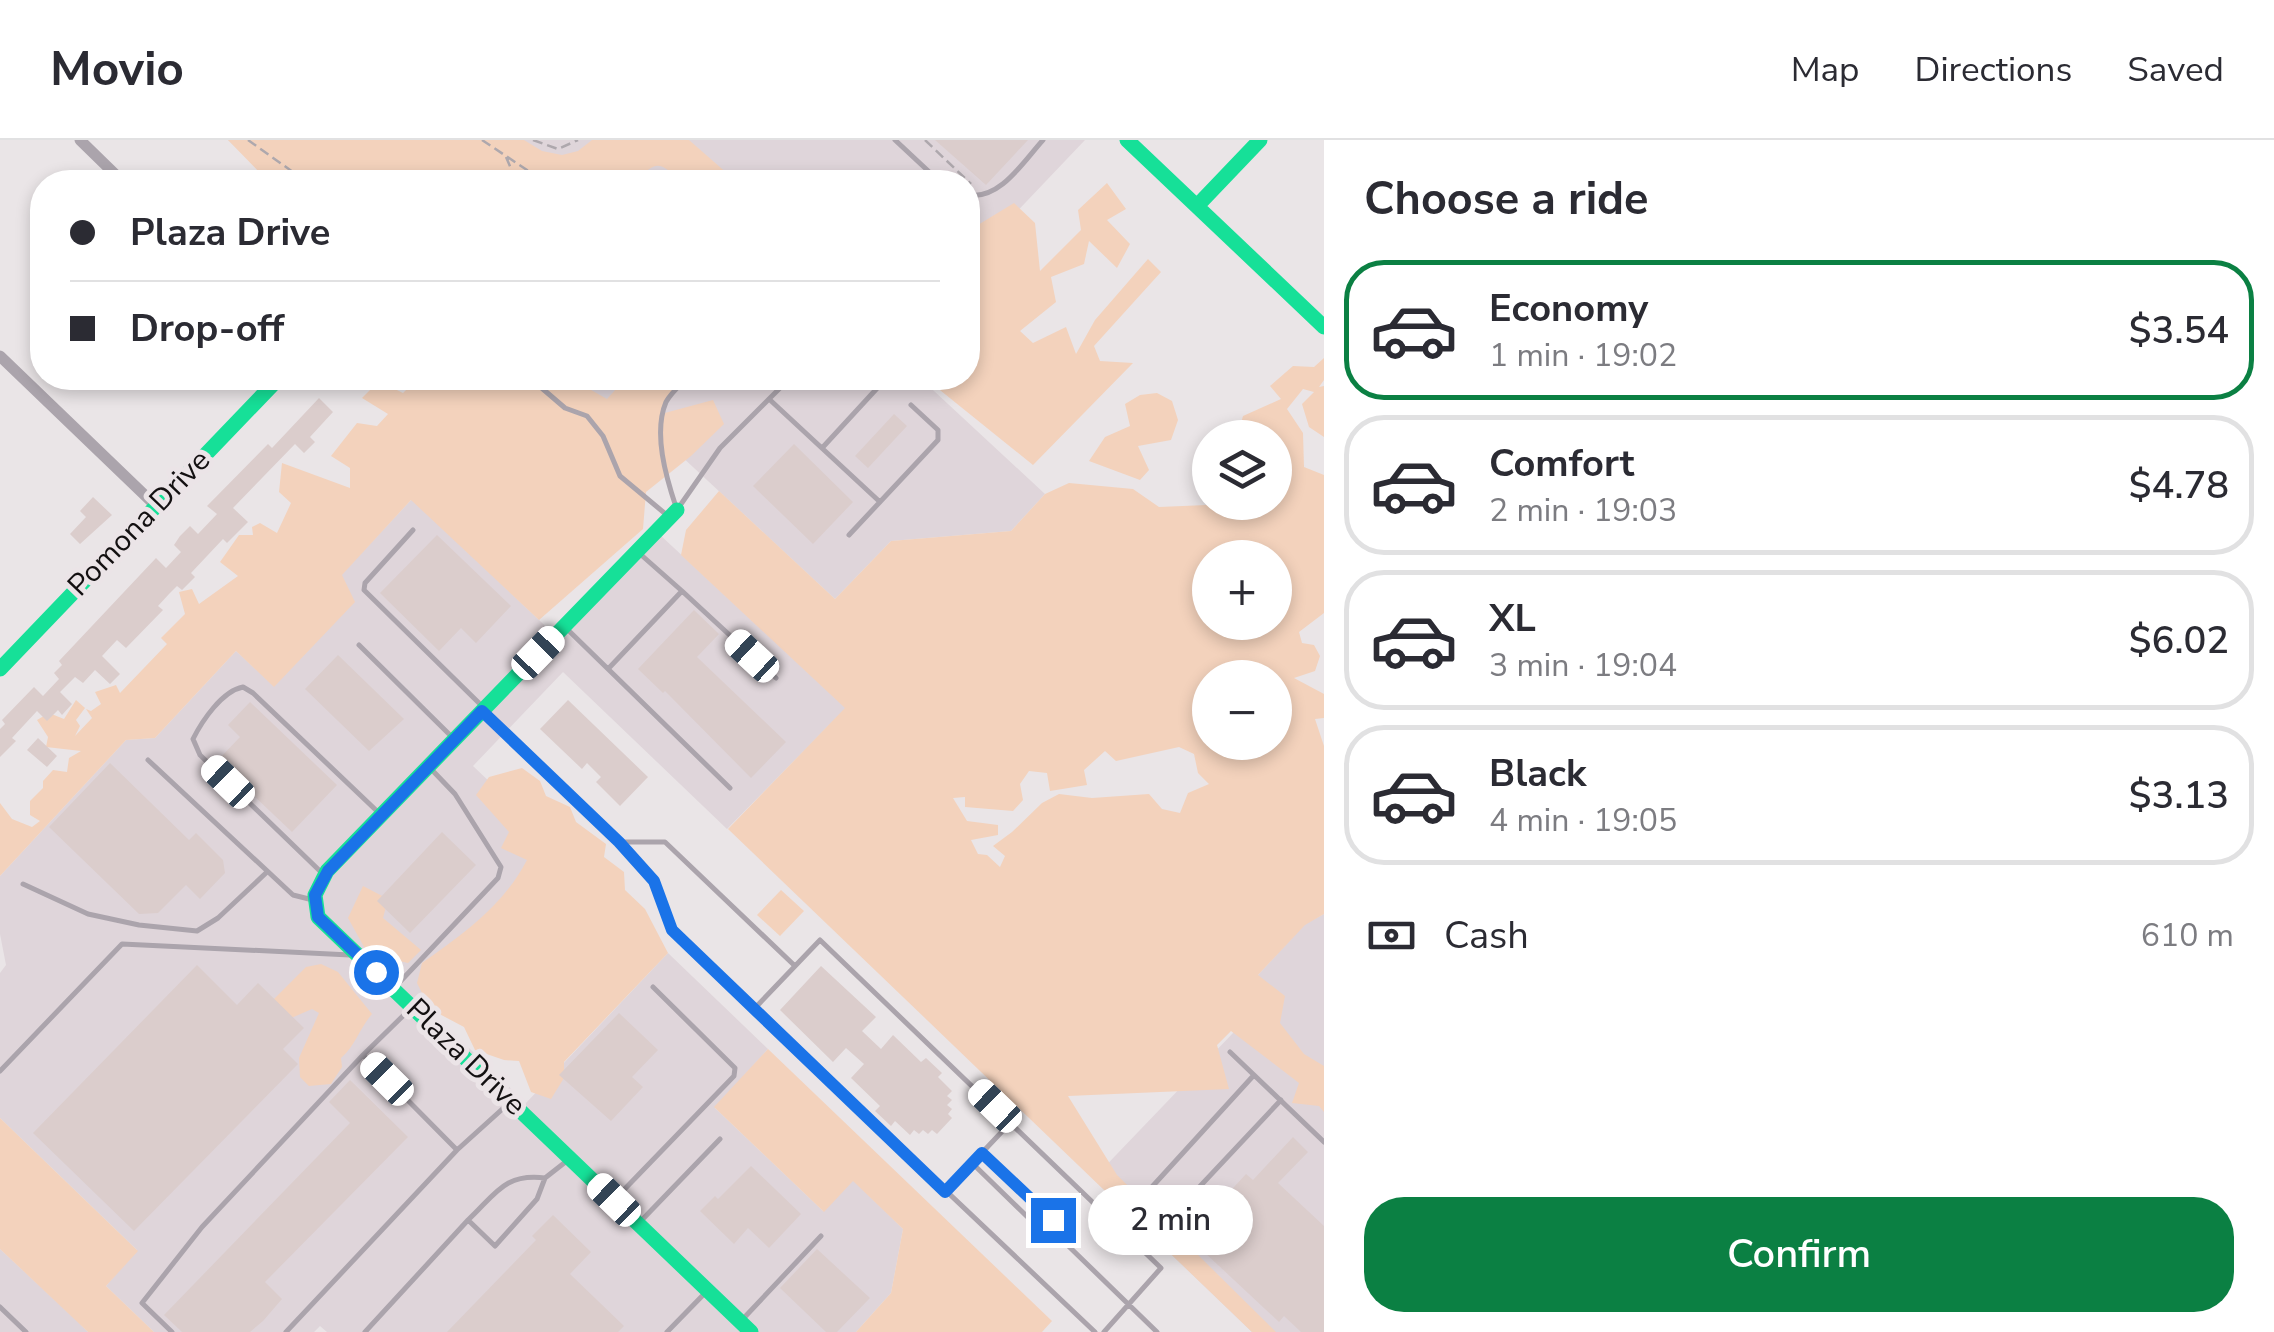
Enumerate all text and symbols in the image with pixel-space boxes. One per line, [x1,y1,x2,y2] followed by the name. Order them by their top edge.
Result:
[50,36,184,102] text: Movio
[1791,46,1860,93] text: Map
[1915,46,2072,93] text: Directions
[2127,46,2224,93] text: Saved
[1364,169,1649,230] text: Choose a ride
[130,207,330,258] text: Plaza Drive
[1489,283,1648,334] text: Economy
[1369,285,1459,375] icon: car
[130,303,284,354] text: Drop-off
[2129,305,2229,356] text: $3.54
[1489,334,1677,377] text: 1 min · 19:02
[1192,420,1292,760] map controls
[1192,420,1292,520] button: layers
[1489,438,1634,489] text: Comfort
[1369,440,1459,530] icon: car
[59,441,219,605] street label: Pomona Drive
[2129,460,2229,511] text: $4.78
[1489,489,1677,532] text: 2 min · 19:03
[1192,540,1292,640] button: +
[1489,593,1536,644] text: XL
[1369,595,1459,685] icon: car
[2129,615,2229,666] text: $6.02
[506,621,570,685] car
[720,625,784,687] car
[1489,644,1677,687] text: 3 min · 19:04
[1192,660,1292,760] button: −
[1489,748,1586,799] text: Black
[196,750,260,814] car
[1369,750,1459,840] icon: car
[2129,770,2229,821] text: $3.13
[1489,799,1677,842] text: 4 min · 19:05
[1364,908,1419,963] icon: cash
[1444,910,1529,961] text: Cash
[2141,914,2234,957] text: 610 m
[354,950,399,995] route start
[397,989,535,1125] street label: Plaza Drive
[355,1047,419,1111] car
[963,1074,1027,1138] car
[582,1168,646,1232] car
[1088,1185,1253,1255] callout: 2 min
[1364,1197,2234,1312] button: Confirm
[1031,1198,1076,1243] route end
[1130,1198,1211,1241] text: 2 min

